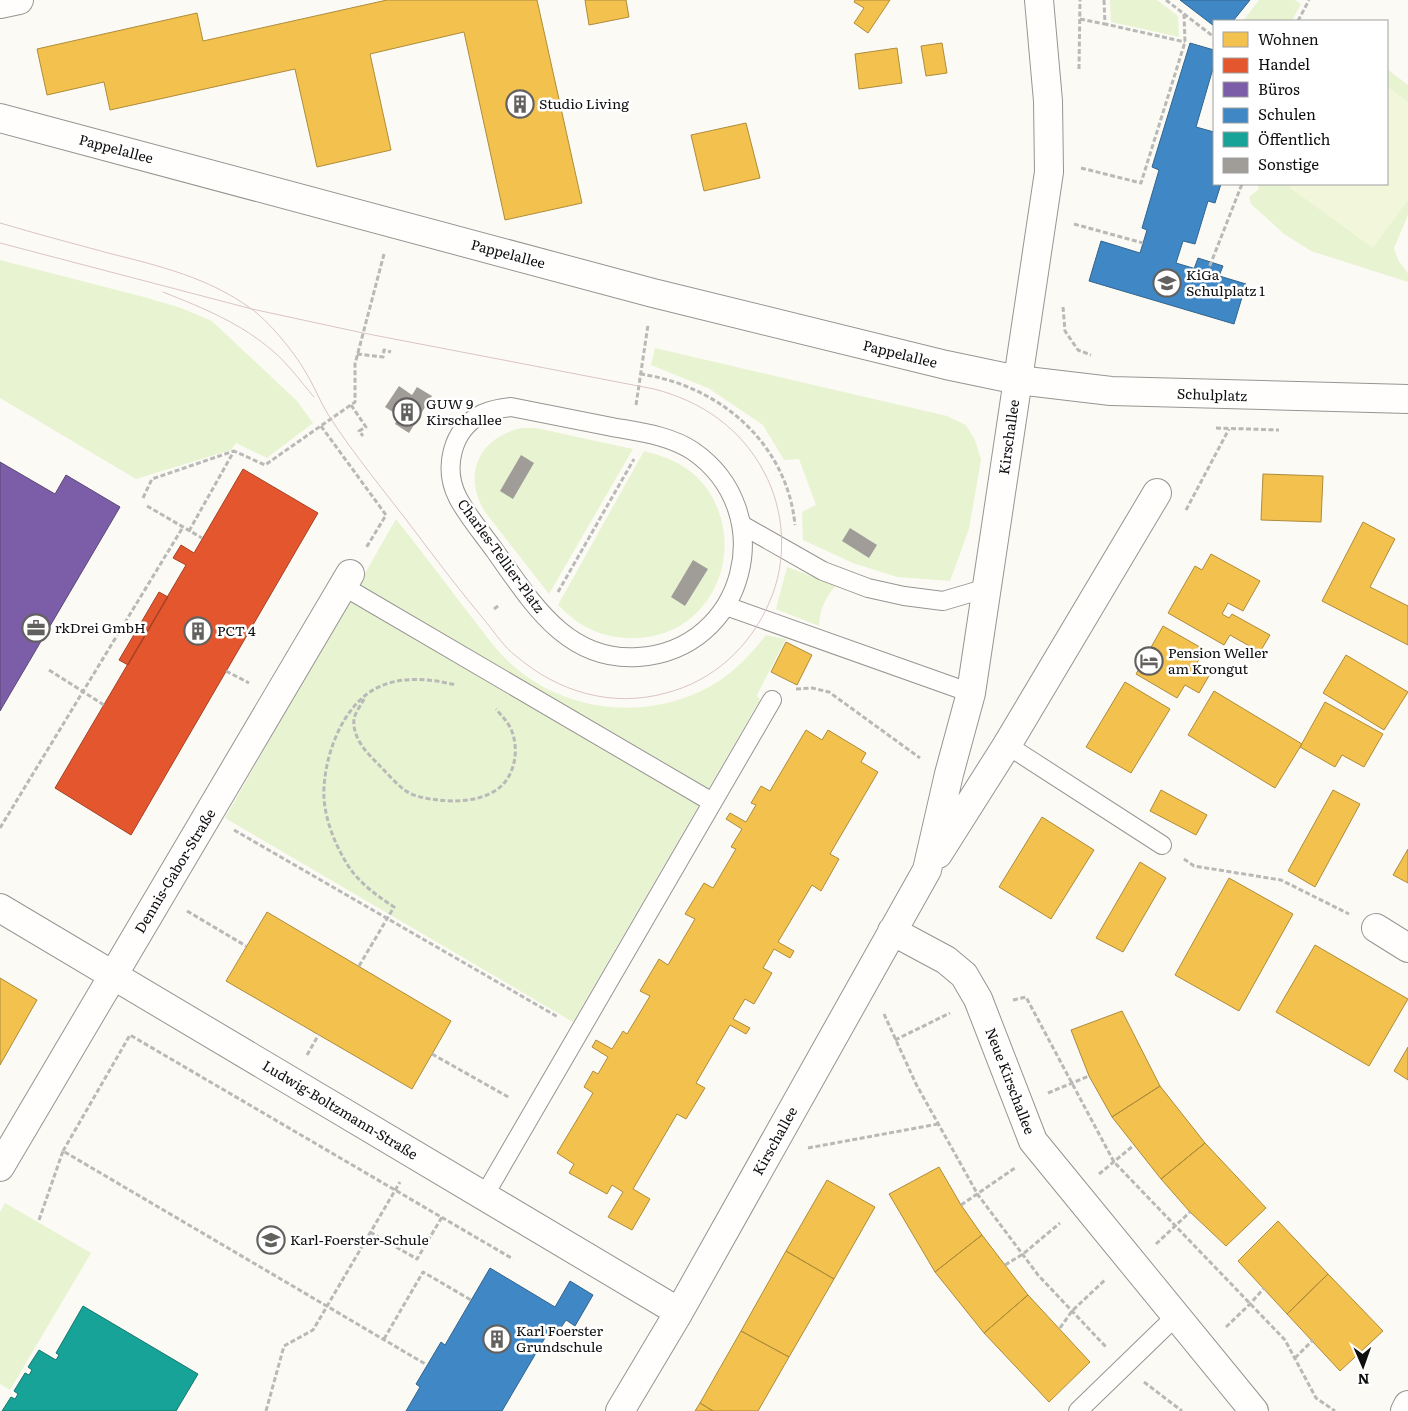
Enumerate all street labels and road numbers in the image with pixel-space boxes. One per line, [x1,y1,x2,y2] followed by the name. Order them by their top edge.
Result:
[77,129,156,168] street label: Pappelallee
[469,234,548,273] street label: Pappelallee
[861,334,940,372] street label: Pappelallee
[1177,383,1248,405] street label: Schulplatz
[993,398,1023,476] street label: Kirschallee
[454,494,550,617] street label: Charles-Tellier-Platz
[129,804,219,937] street label: Dennis-Gabor-Straße
[981,1024,1040,1137] street label: Neue Kirschallee
[259,1055,422,1164] street label: Ludwig-Boltzmann-Straße
[747,1103,801,1178] street label: Kirschallee

